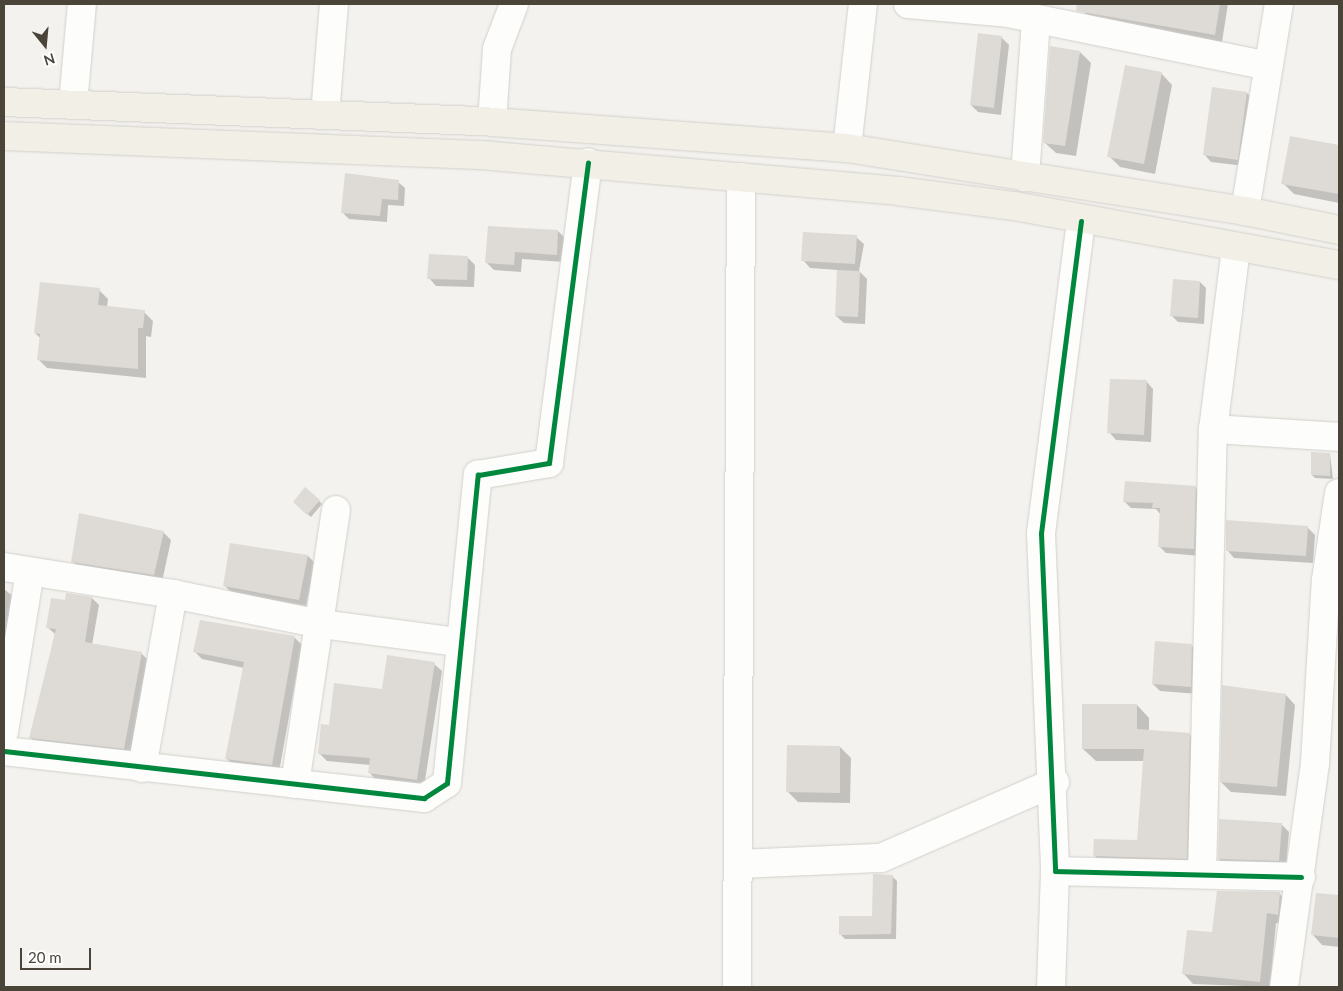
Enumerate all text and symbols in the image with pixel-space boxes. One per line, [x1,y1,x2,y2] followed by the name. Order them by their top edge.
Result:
[20,20,70,70] north arrow
[42,50,57,70] text: N
[22,938,94,970] scale bar
[28,948,62,966] text: 20 m

